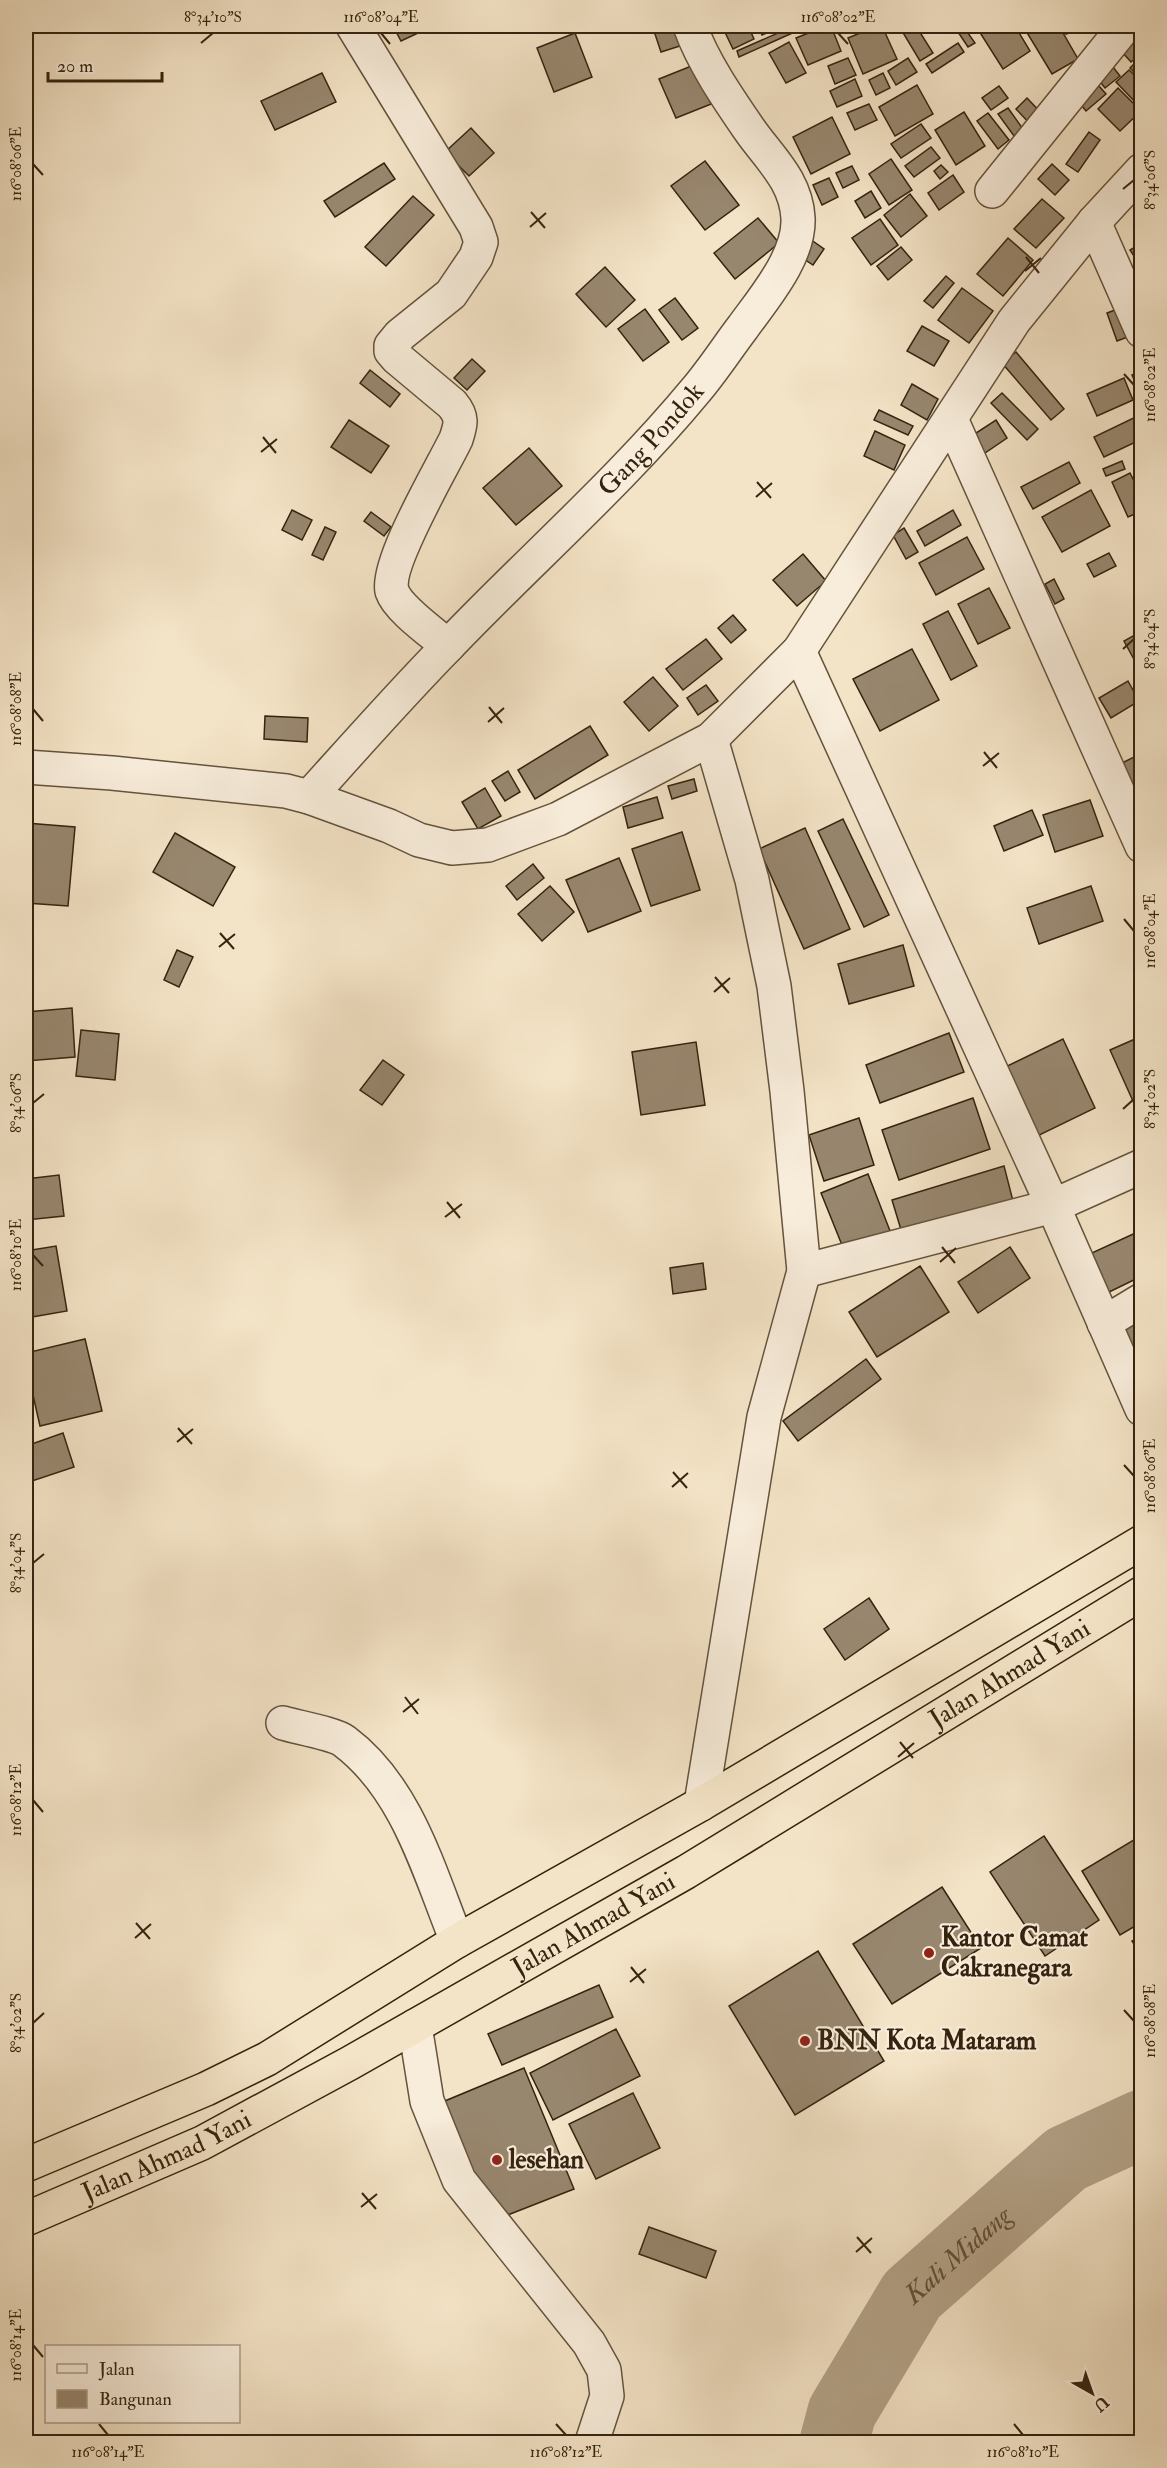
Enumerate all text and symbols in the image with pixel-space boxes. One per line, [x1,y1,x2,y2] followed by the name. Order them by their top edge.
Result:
[184,8,242,27] text: 8°34'10"S
[343,8,419,27] text: 116°08'04"E
[801,8,876,27] text: 116°08'02"E
[48,45,162,83] scale bar
[57,55,93,78] text: 20 m
[7,126,26,201] text: 116°08'06"E
[1141,150,1160,210] text: 8°34'06"S
[1141,347,1160,422] text: 116°08'02"E
[591,376,711,503] street label: Gang Pondok
[1141,609,1160,669] text: 8°34'04"S
[7,672,26,746] text: 116°08'08"E
[1141,893,1160,969] text: 116°08'04"E
[1141,1069,1160,1129] text: 8°34'02"S
[7,1073,26,1133] text: 8°34'06"S
[7,1219,26,1291] text: 116°08'10"E
[1141,1438,1160,1513] text: 116°08'06"E
[7,1533,26,1593] text: 8°34'04"S
[923,1612,1096,1736] street label: Jalan Ahmad Yani
[7,1764,26,1836] text: 116°08'12"E
[505,1865,681,1984] street label: Jalan Ahmad Yani
[941,1922,1089,1985] place label: Kantor Camat Cakranegara
[922,1946,936,1960] marker: Kantor Camat Cakranegara
[1141,1984,1160,2058] text: 116°08'08"E
[7,1993,26,2053] text: 8°34'02"S
[817,2025,1037,2057] place label: BNN Kota Mataram
[798,2034,812,2048] marker: BNN Kota Mataram
[76,2103,257,2209] street label: Jalan Ahmad Yani
[508,2144,585,2176] place label: lesehan
[490,2153,504,2167] marker: lesehan
[896,2198,1019,2312] water label: Kali Midang
[7,2308,26,2381] text: 116°08'14"E
[45,2345,240,2423] legend
[98,2358,135,2381] text: Jalan
[1062,2363,1122,2423] north arrow
[99,2388,172,2411] text: Bangunan
[1089,2392,1113,2416] text: U
[72,2443,145,2462] text: 116°08'14"E
[530,2443,602,2462] text: 116°08'12"E
[987,2443,1059,2462] text: 116°08'10"E

